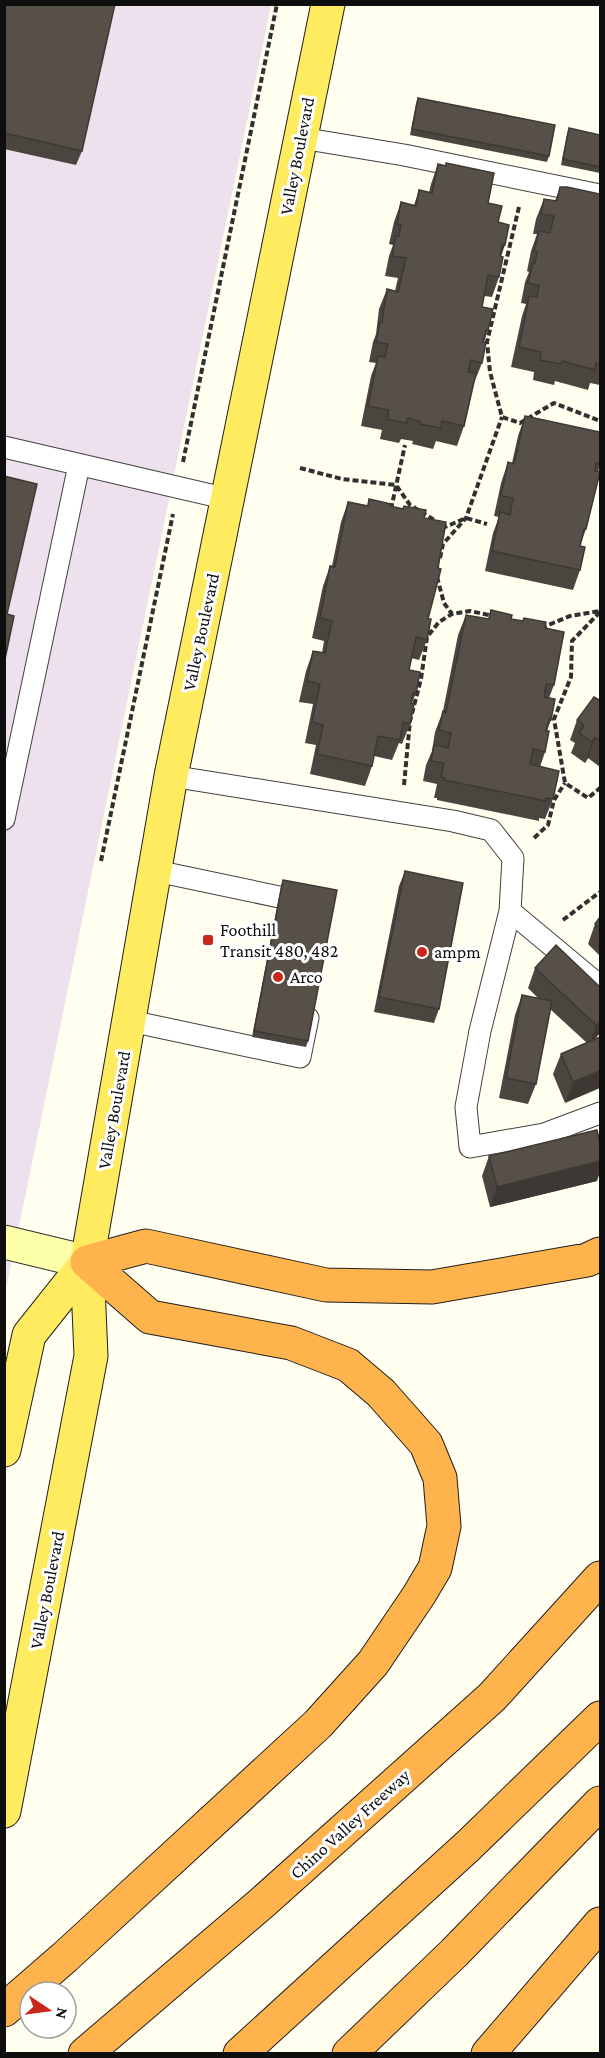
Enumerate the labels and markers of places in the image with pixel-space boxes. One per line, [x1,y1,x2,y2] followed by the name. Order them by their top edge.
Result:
[220,920,338,961] place label: Foothill Transit 480, 482
[201,933,215,947] marker: Foothill Transit 480, 482
[434,942,481,962] place label: ampm
[415,945,429,959] marker: ampm
[290,967,323,987] place label: Arco
[271,970,285,984] marker: Arco

